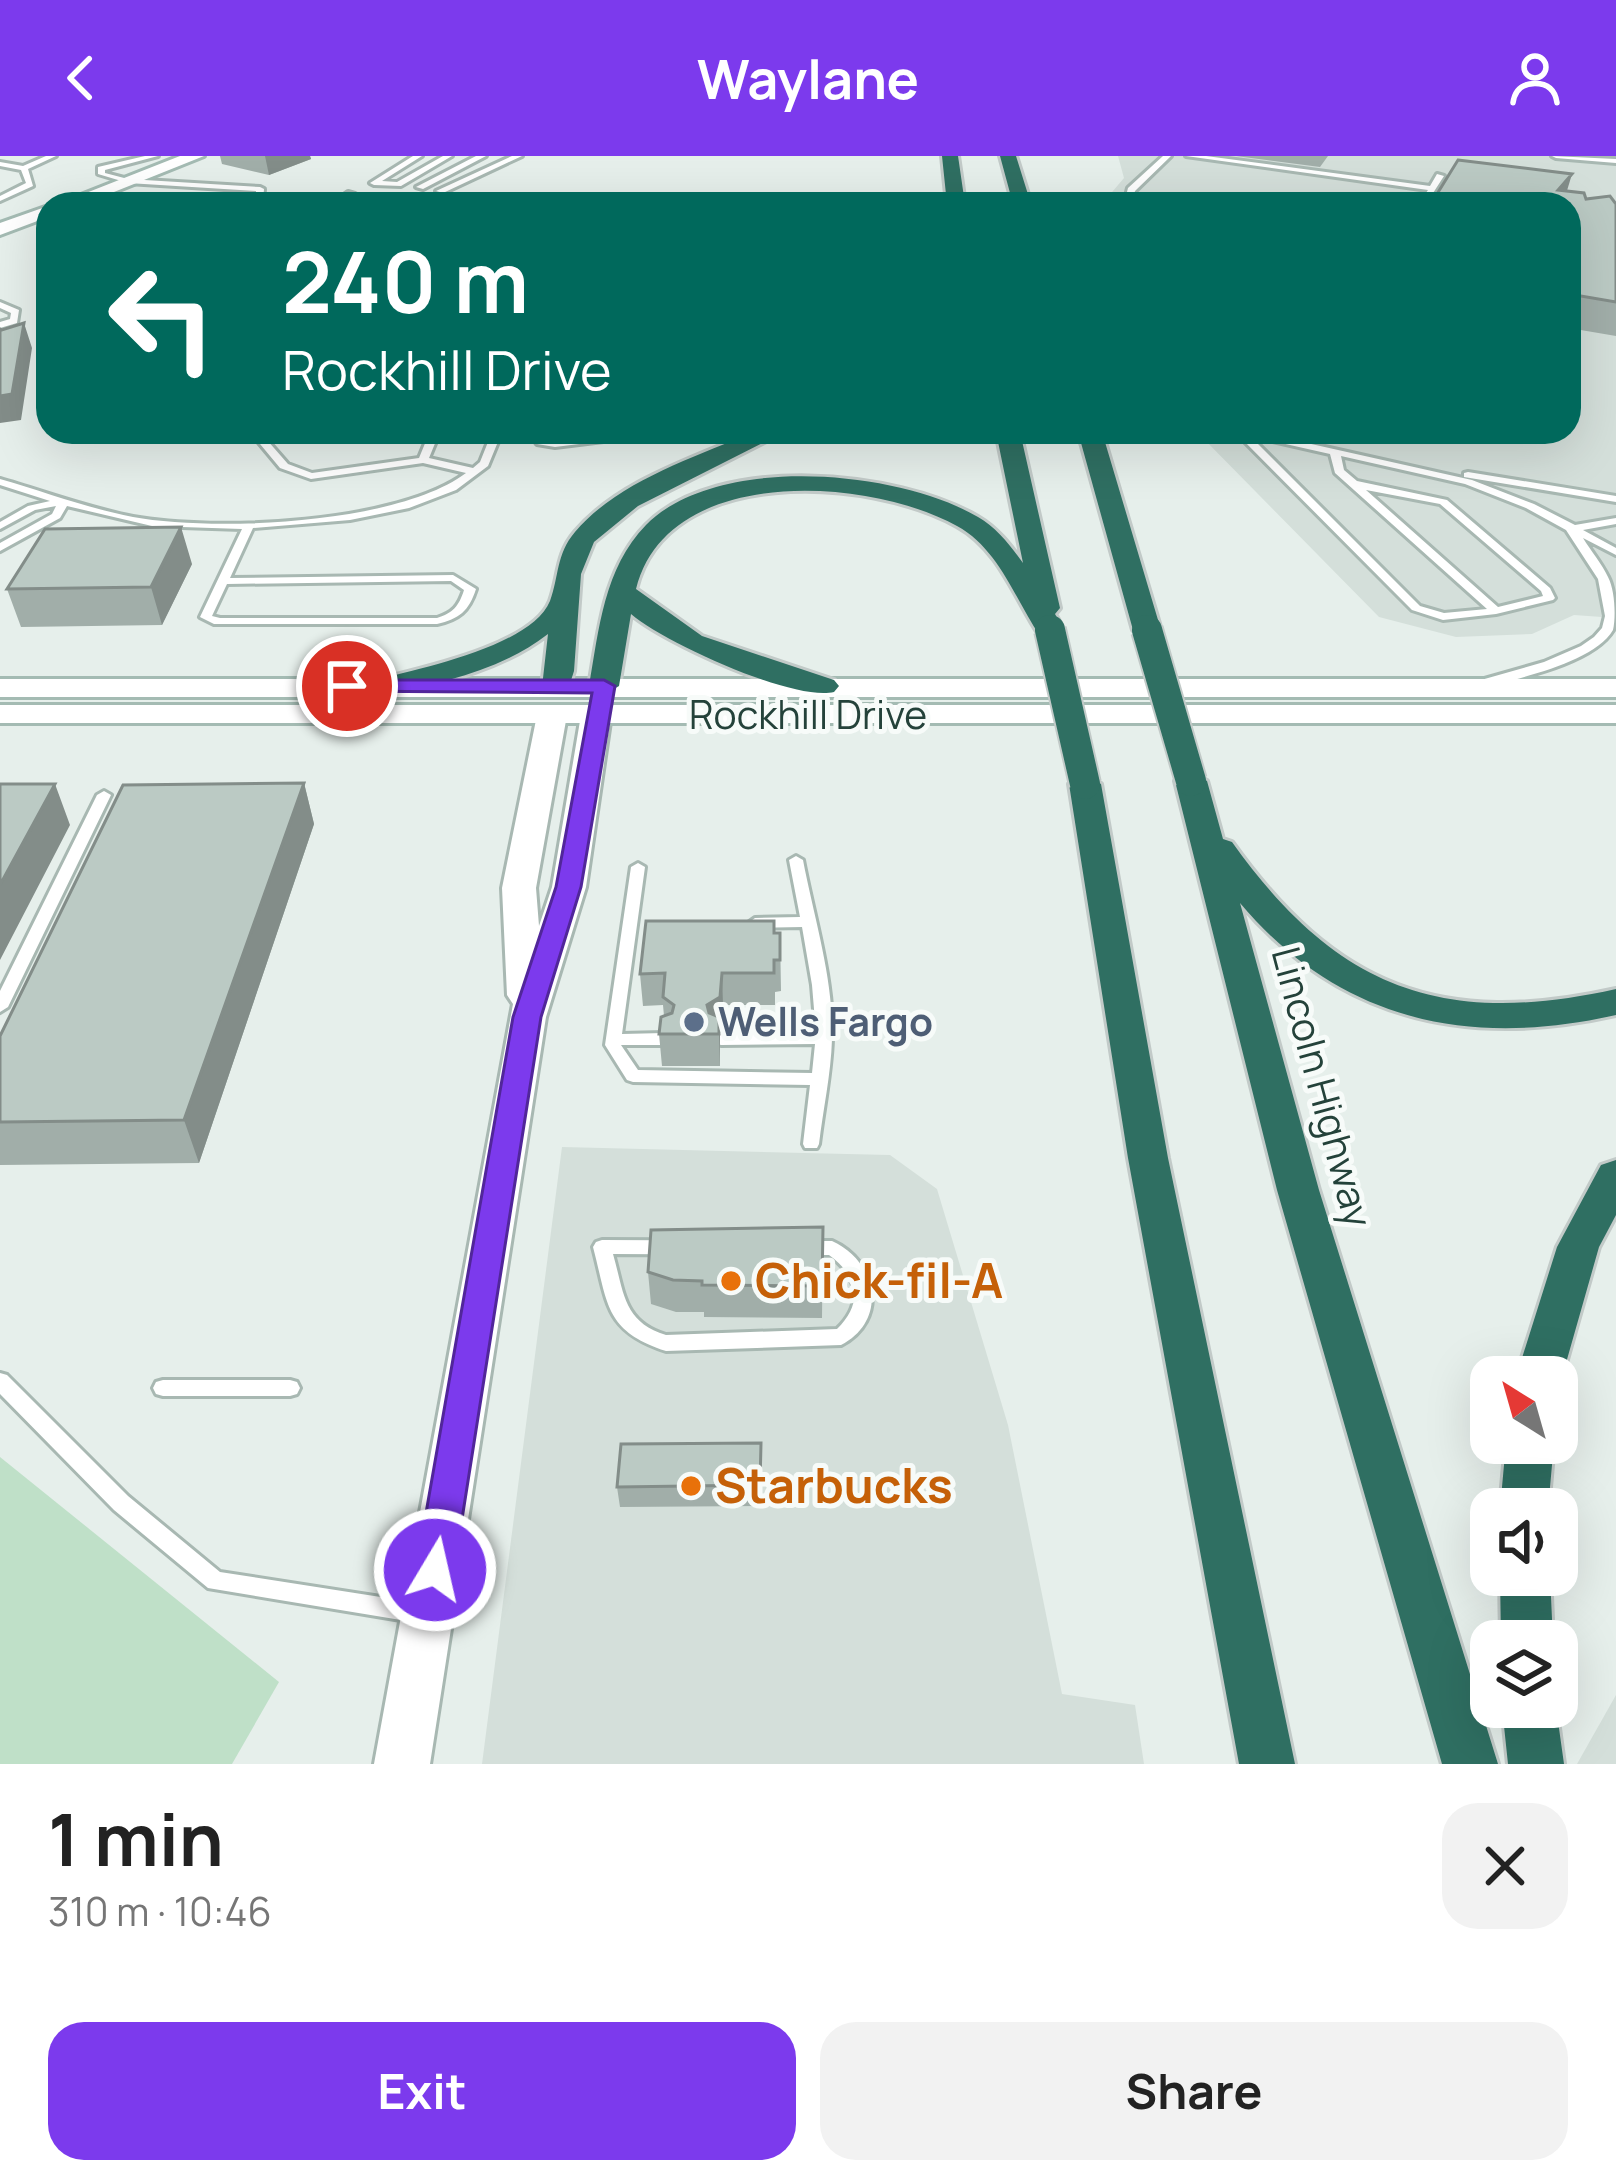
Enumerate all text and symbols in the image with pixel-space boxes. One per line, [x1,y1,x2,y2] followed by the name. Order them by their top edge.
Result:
[697,41,919,115] text: Waylane
[48,45,114,111] icon: back
[1502,45,1568,111] icon: person
[282,223,529,338] text: 240 m
[84,240,240,396] icon: left
[282,332,612,406] text: Rockhill Drive
[296,635,398,737] pin
[314,653,380,719] icon: arrive
[689,687,927,741] street label: Rockhill Drive
[1260,941,1386,1233] street label: Lincoln Highway
[718,994,933,1048] place label: Wells Fargo
[681,1009,707,1035] marker: Wells Fargo
[755,1247,1003,1312] place label: Chick-fil-A
[718,1268,744,1294] marker: Chick-fil-A
[1470,1356,1578,1464] north arrow
[1470,1356,1578,1728] map controls
[715,1452,953,1517] place label: Starbucks
[678,1473,704,1499] marker: Starbucks
[1470,1488,1578,1596] button: sound
[372,1507,498,1633] position arrow
[1470,1620,1578,1728] button: layers
[48,1789,224,1888] text: 1 min
[1442,1803,1568,1929] button: close
[48,1884,272,1938] text: 310 m · 10:46
[48,2022,796,2160] button: Exit
[820,2022,1568,2160] button: Share

